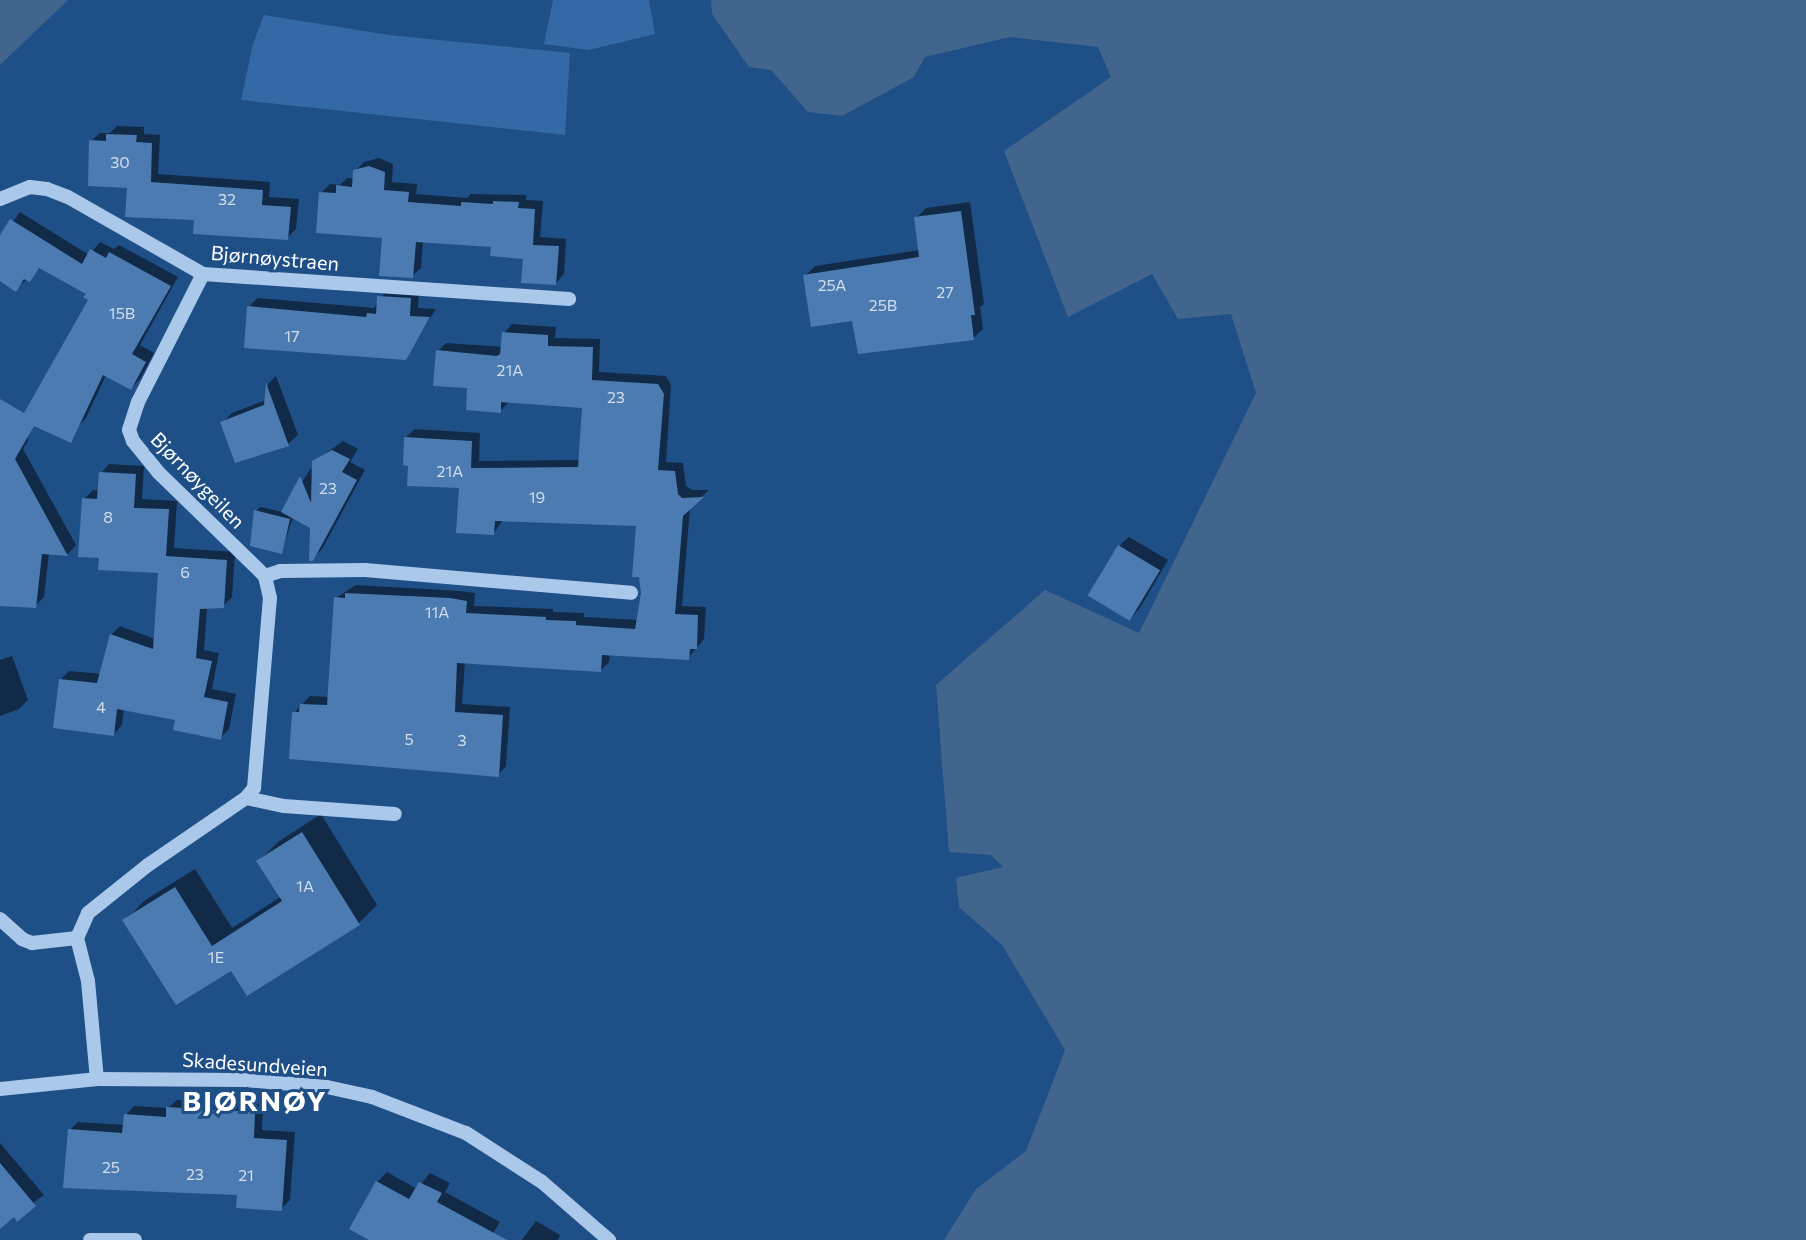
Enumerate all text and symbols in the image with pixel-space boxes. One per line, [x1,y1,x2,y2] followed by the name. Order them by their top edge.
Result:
[110,152,130,172] house number: 30
[218,189,236,209] house number: 32
[210,240,340,276] street label: Bjørnøystraen
[818,275,846,295] house number: 25A
[936,282,954,302] house number: 27
[869,295,897,315] house number: 25B
[109,303,135,323] house number: 15B
[284,326,300,346] house number: 17
[497,360,523,380] house number: 21A
[607,387,625,407] house number: 23
[146,427,250,533] street label: Bjørnøygeilen
[437,461,463,481] house number: 21A
[319,478,337,498] house number: 23
[529,487,545,507] house number: 19
[103,507,113,527] house number: 8
[180,562,190,582] house number: 6
[425,602,449,622] house number: 11A
[96,697,106,717] house number: 4
[404,729,414,749] house number: 5
[457,730,467,750] house number: 3
[296,876,314,896] house number: 1A
[208,947,224,967] house number: 1E
[181,1047,329,1081] street label: Skadesundveien
[182,1083,328,1117] district label: BJØRNØY
[102,1157,120,1177] house number: 25
[186,1164,204,1184] house number: 23
[238,1165,254,1185] house number: 21

